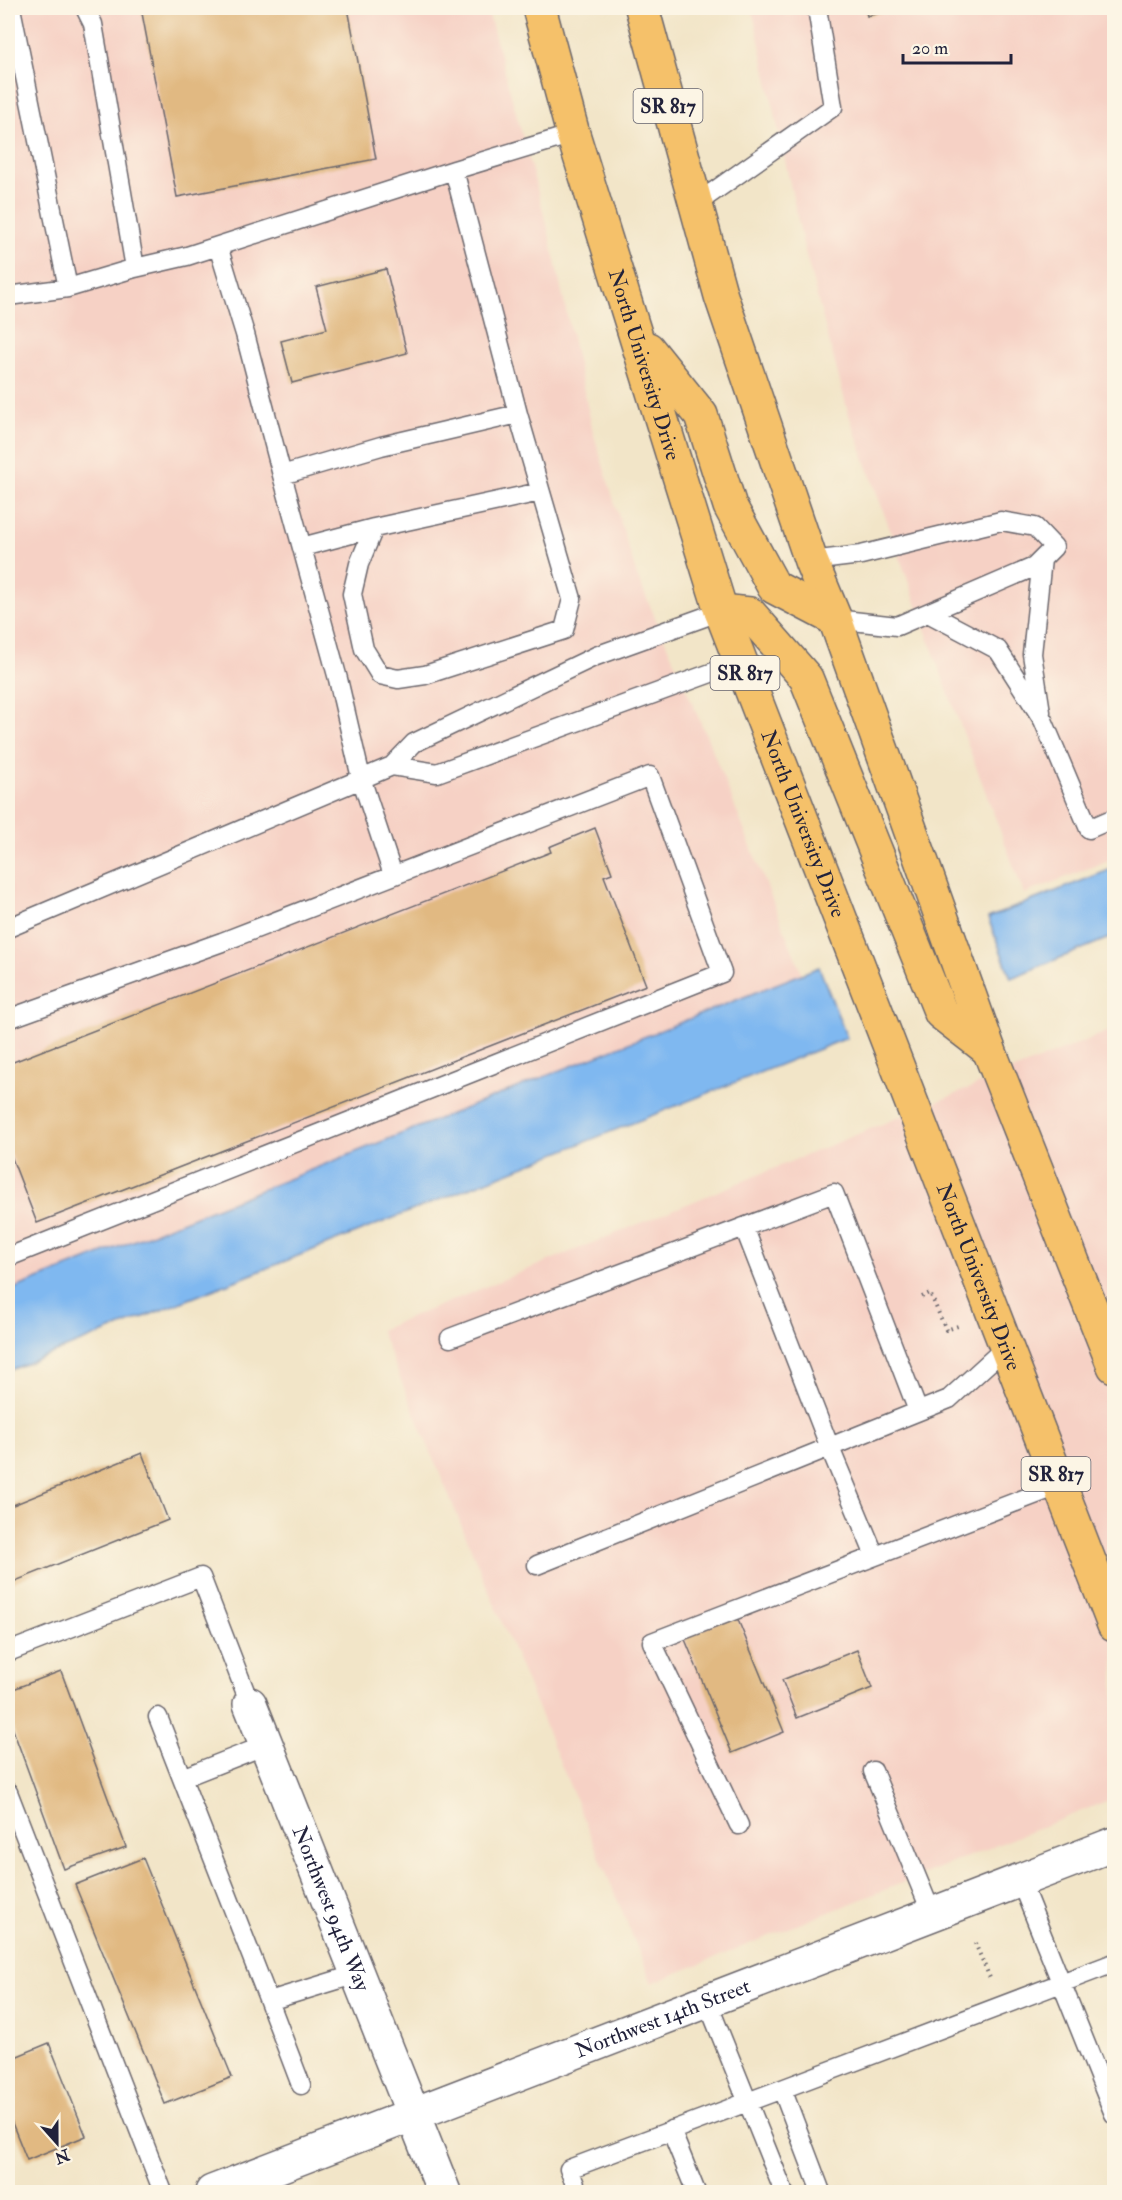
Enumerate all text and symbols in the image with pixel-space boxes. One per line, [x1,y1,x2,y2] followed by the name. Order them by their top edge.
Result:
[903,27,1011,65] scale bar
[912,37,948,60] text: 20 m
[634,89,702,123] road number: SR 817
[602,266,687,464] street label: North University Drive
[710,656,780,690] road number: SR 817
[755,726,852,921] street label: North University Drive
[931,1179,1028,1375] street label: North University Drive
[1022,1457,1090,1491] road number: SR 817
[286,1822,376,1996] street label: Northwest 94th Way
[571,1972,754,2064] street label: Northwest 14th Street
[27,2113,87,2173] north arrow
[51,2144,73,2168] text: N

